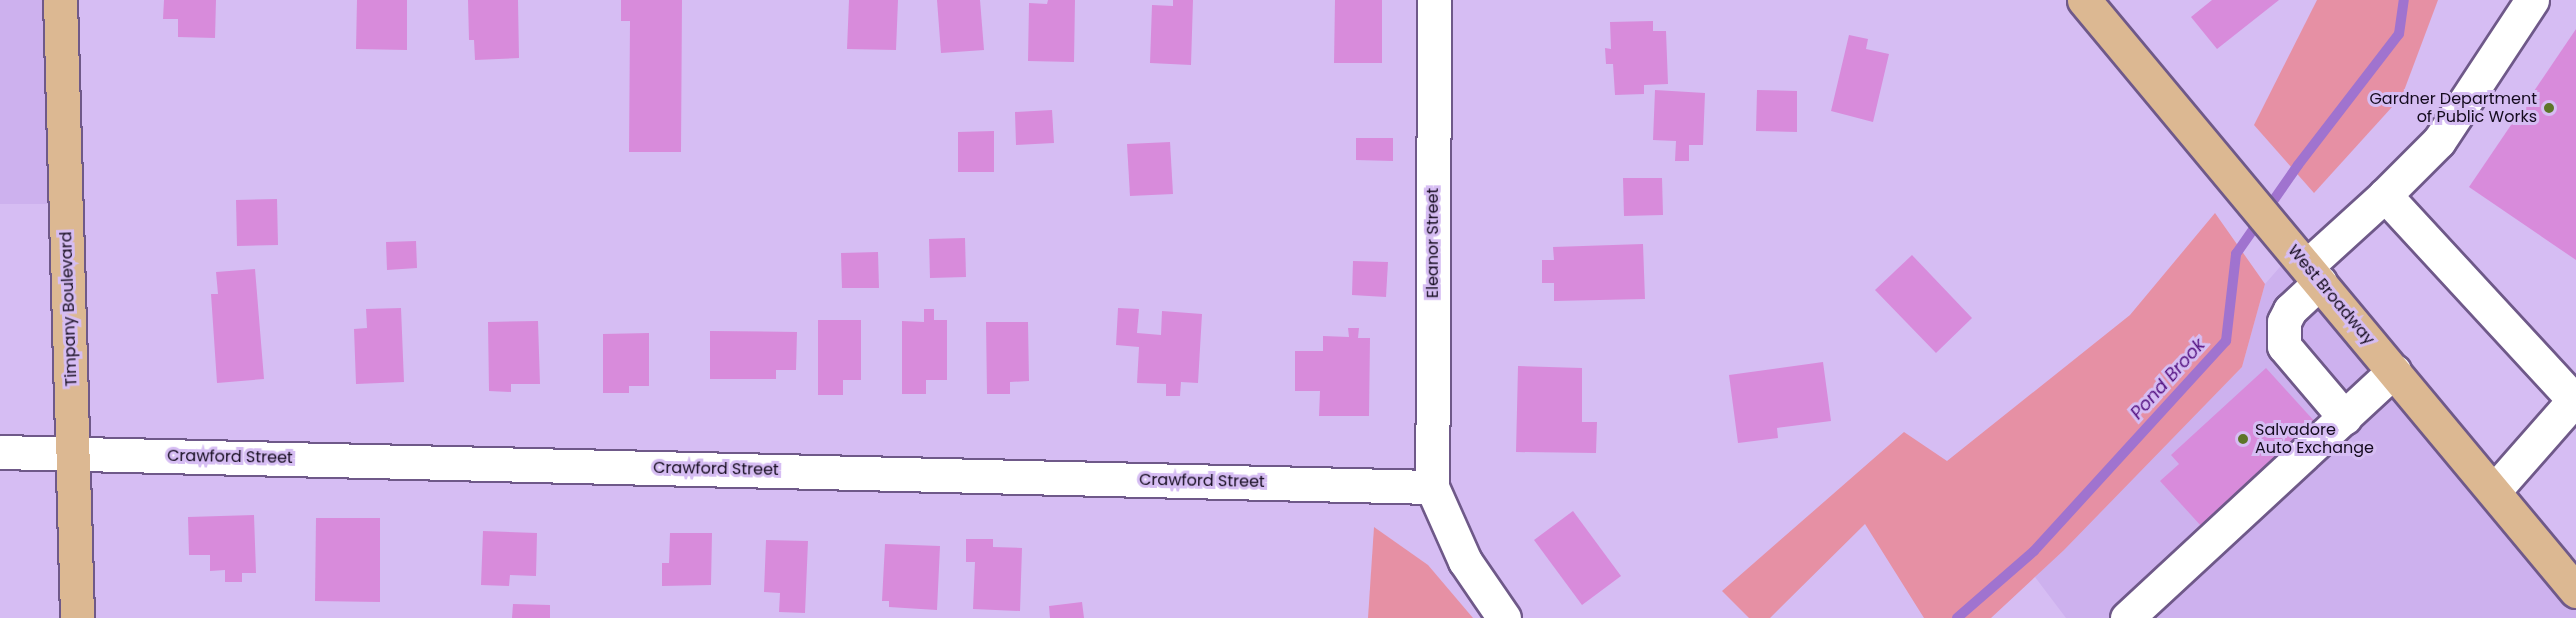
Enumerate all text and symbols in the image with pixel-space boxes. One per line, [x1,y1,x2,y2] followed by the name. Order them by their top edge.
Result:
[2369,89,2537,127] place label: Gardner Department of Public Works
[2542,101,2556,115] marker: Gardner Department of Public Works
[1423,188,1443,298] street label: Eleanor Street
[57,231,81,387] street label: Timpany Boulevard
[2284,241,2378,349] street label: West Broadway
[2126,334,2210,424] water label: Pond Brook
[2255,420,2374,458] place label: Salvadore Auto Exchange
[2236,432,2250,446] marker: Salvadore Auto Exchange
[167,446,293,468] street label: Crawford Street
[653,458,779,480] street label: Crawford Street
[1139,470,1265,492] street label: Crawford Street

